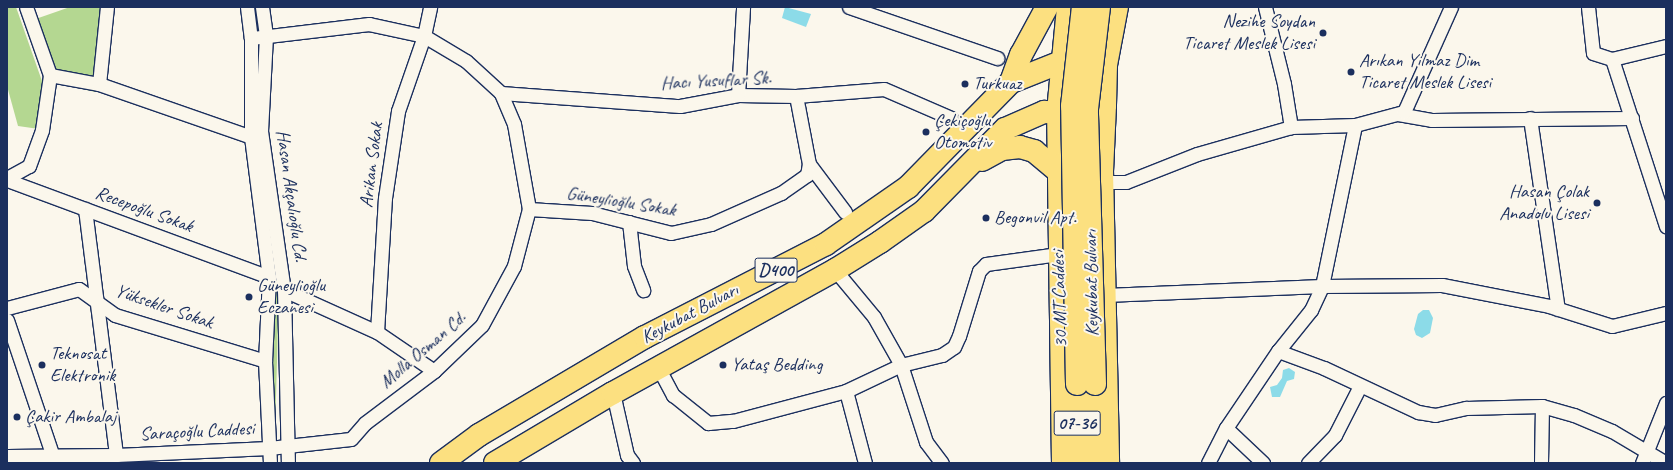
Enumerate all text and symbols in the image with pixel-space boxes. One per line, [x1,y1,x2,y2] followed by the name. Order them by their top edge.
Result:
[1183,11,1315,55] place label: Nezihe Soydan Ticaret Meslek Lisesi
[1318,28,1328,38] marker: Nezihe Soydan Ticaret Meslek Lisesi
[1359,50,1491,94] place label: Arıkan Yılmaz Dim Ticaret Meslek Lisesi
[660,67,772,95] street label: Hacı Yusuflar Sk.
[1346,67,1356,77] marker: Arıkan Yılmaz Dim Ticaret Meslek Lisesi
[973,73,1022,95] place label: Turkuaz
[960,79,970,89] marker: Turkuaz
[934,110,991,154] place label: Çekiçoğlu Otomotiv
[356,122,388,208] street label: Arikan Sokak
[921,127,931,137] marker: Çekiçoğlu Otomotiv
[270,129,312,263] street label: Hasan Akçalıoğlu Cd.
[1499,181,1589,225] place label: Hasan Çolak Anadolu Lisesi
[92,182,196,238] street label: Recepoğlu Sokak
[565,182,677,222] street label: Güneylioğlu Sokak
[1592,198,1602,208] marker: Hasan Çolak Anadolu Lisesi
[994,207,1076,229] place label: Begonvil Apt.
[981,213,991,223] marker: Begonvil Apt.
[1080,229,1104,337] street label: Keykubat Bulvarı
[1047,250,1073,348] street label: 30 MT Caddesi
[754,254,798,286] road number: D400
[257,275,325,319] place label: Güneylioğlu Eczanesi
[637,279,743,349] street label: Keykubat Bulvarı
[112,280,216,334] street label: Yüksekler Sokak
[244,292,254,302] marker: Güneylioğlu Eczanesi
[375,306,471,394] street label: Molla Osman Cd.
[50,343,115,387] place label: Teknosat Elektronik
[731,354,822,376] place label: Yataş Bedding
[37,360,47,370] marker: Teknosat Elektronik
[718,360,728,370] marker: Yataş Bedding
[25,406,116,428] place label: Çakir Ambalaj
[1053,407,1101,439] road number: 07-36
[12,412,22,422] marker: Çakir Ambalaj
[139,418,255,446] street label: Saraçoğlu Caddesi

